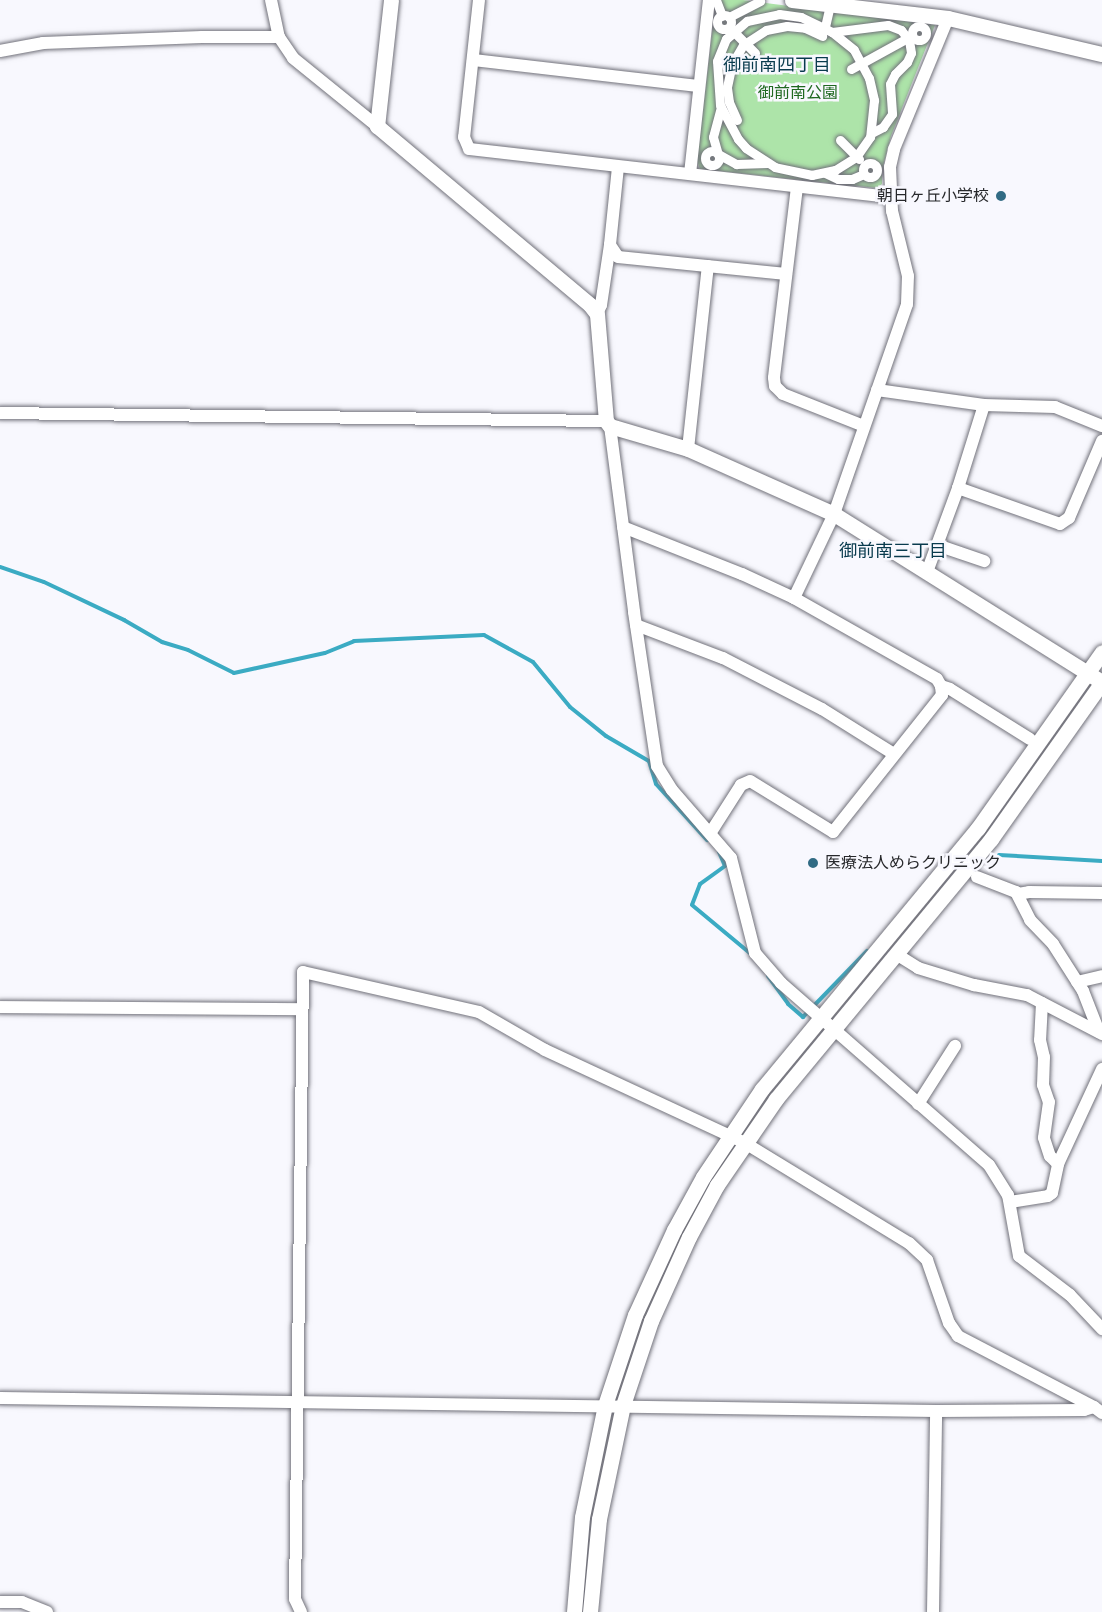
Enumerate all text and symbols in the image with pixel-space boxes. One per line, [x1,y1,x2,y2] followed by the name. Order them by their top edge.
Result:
[723,55,831,77] district label: 御前南四丁目
[758,83,838,103] park label: 御前南公園
[877,186,989,206] place label: 朝日ヶ丘小学校
[994,189,1008,203] marker: 朝日ヶ丘小学校
[839,541,947,563] district label: 御前南三丁目
[825,853,1001,873] place label: 医療法人めらクリニック
[806,856,820,870] marker: 医療法人めらクリニック

